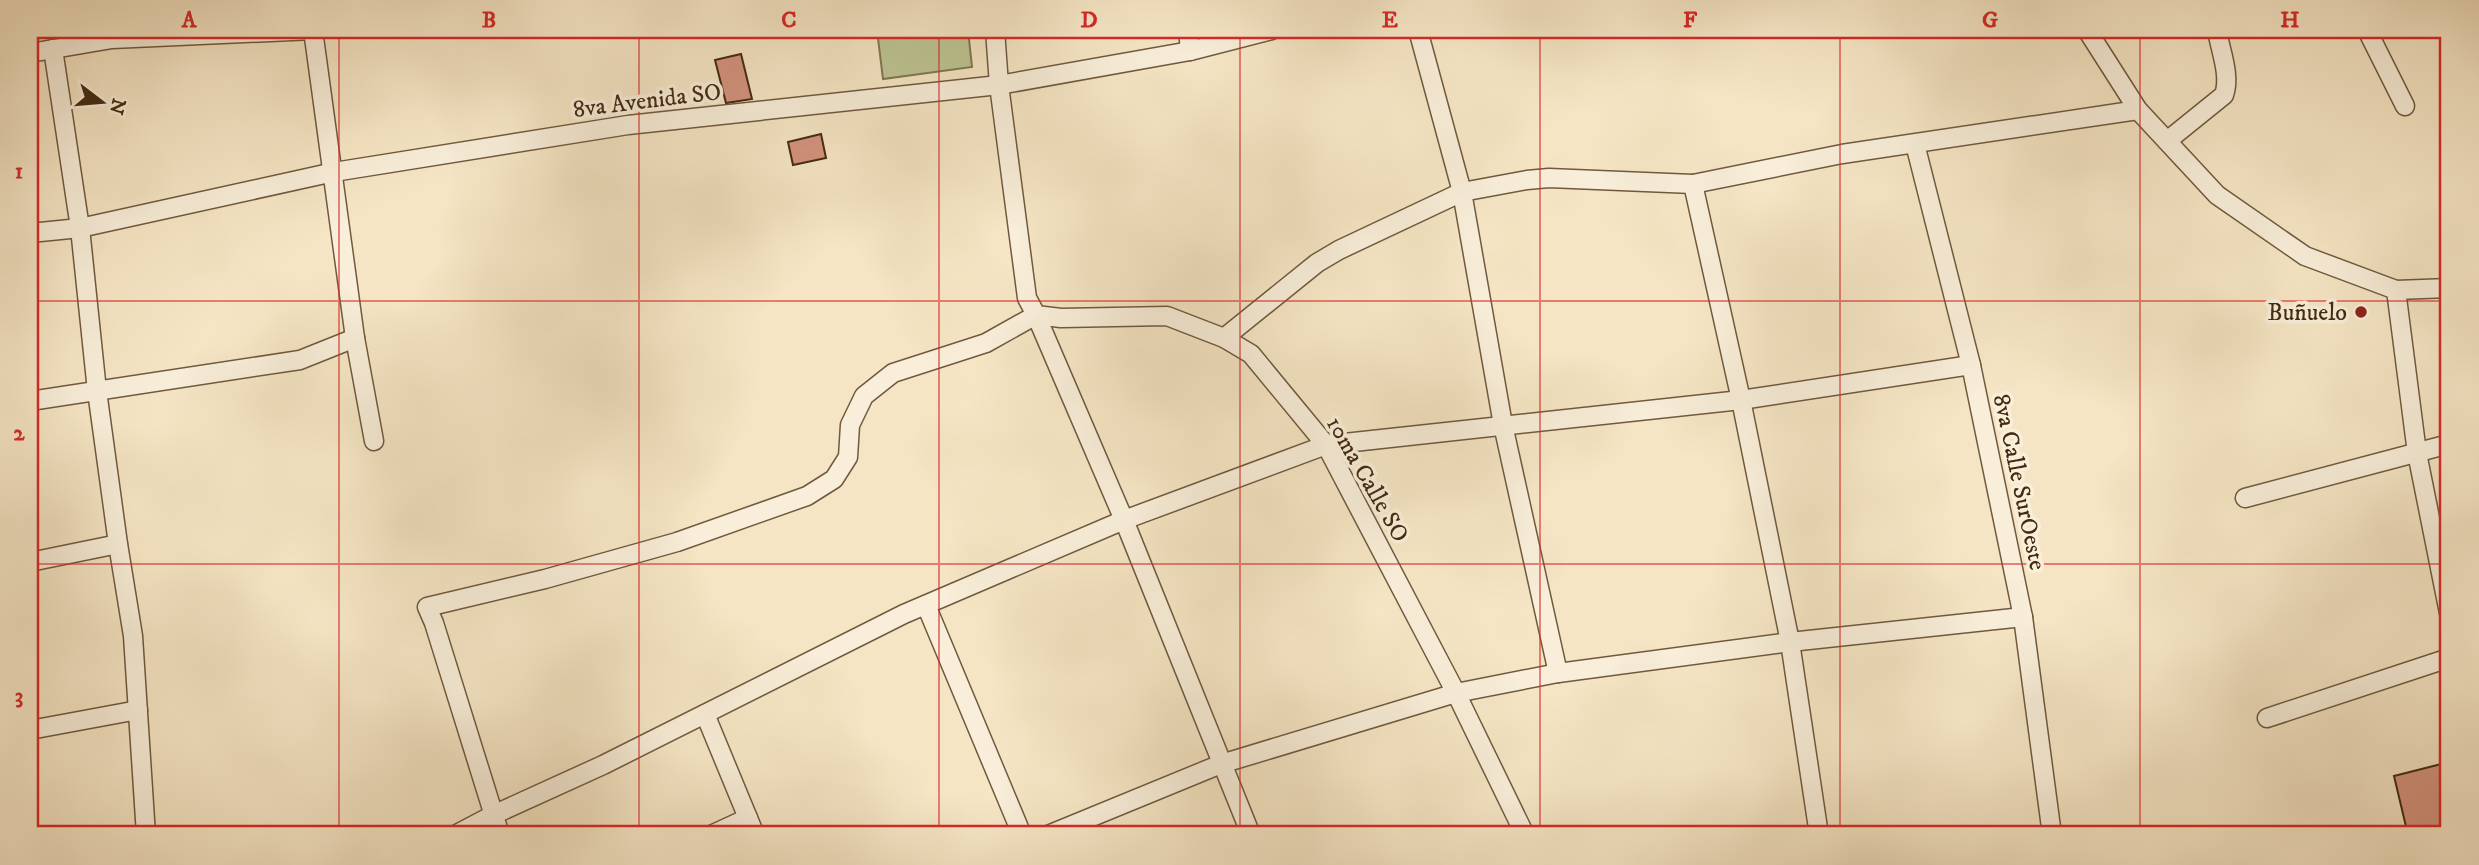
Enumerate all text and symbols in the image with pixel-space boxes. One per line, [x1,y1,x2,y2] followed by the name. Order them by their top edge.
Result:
[181,6,198,35] text: A
[482,6,496,35] text: B
[781,6,797,35] text: C
[1080,6,1098,35] text: D
[1382,6,1398,35] text: E
[1683,6,1698,35] text: F
[1982,6,1998,35] text: G
[2280,6,2300,35] text: H
[66,66,136,136] north arrow
[571,77,723,125] street label: 8va Avenida SO
[104,96,130,117] text: N
[15,157,23,186] text: 1
[2267,298,2347,328] place label: Buñuelo
[2353,304,2369,320] marker: Buñuelo
[1986,391,2052,573] street label: 8va Calle SurOeste
[1319,411,1415,548] street label: 10ma Calle SO
[13,419,25,448] text: 2
[15,682,23,711] text: 3

